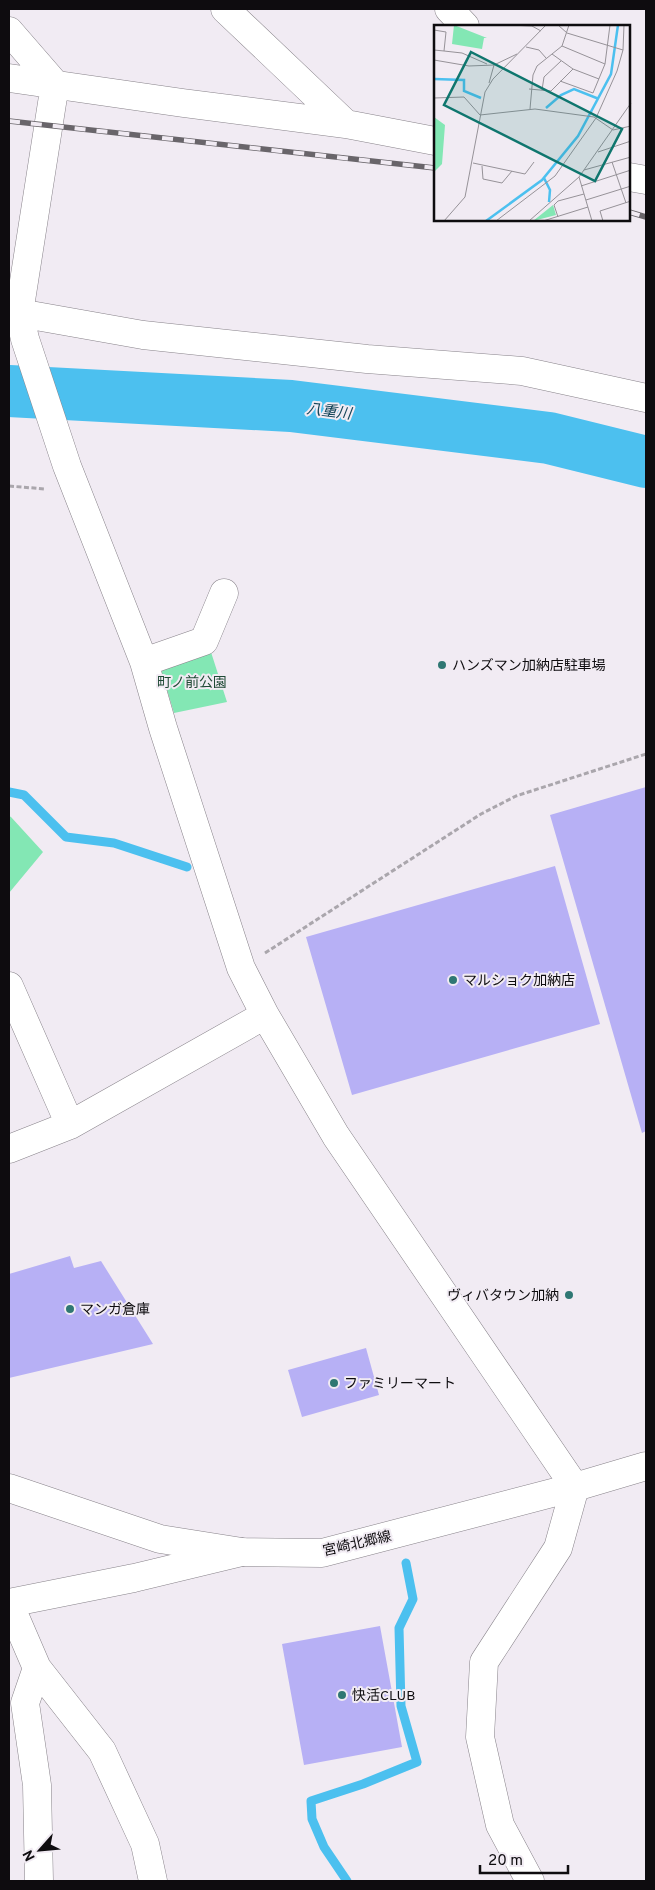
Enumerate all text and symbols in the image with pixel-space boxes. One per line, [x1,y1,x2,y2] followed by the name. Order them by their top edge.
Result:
[434,25,630,221] inset map
[305,400,354,425] water label: 八重川
[452,657,606,675] place label: ハンズマン加納店駐車場
[436,659,448,671] marker: ハンズマン加納店駐車場
[157,674,227,692] park label: 町ノ前公園
[463,973,575,990] place label: マルショク加納店
[447,974,459,986] marker: マルショク加納店
[447,1288,559,1305] place label: ヴィバタウン加納
[563,1289,575,1301] marker: ヴィバタウン加納
[80,1302,150,1319] place label: マンガ倉庫
[64,1303,76,1315] marker: マンガ倉庫
[344,1376,456,1393] place label: ファミリーマート
[328,1377,340,1389] marker: ファミリーマート
[321,1527,393,1561] street label: 宮崎北郷線
[352,1688,415,1705] place label: 快活CLUB
[336,1689,348,1701] marker: 快活CLUB
[15,1825,65,1875] north arrow
[480,1842,568,1874] scale bar
[20,1847,40,1864] text: N
[488,1852,523,1871] text: 20 m

